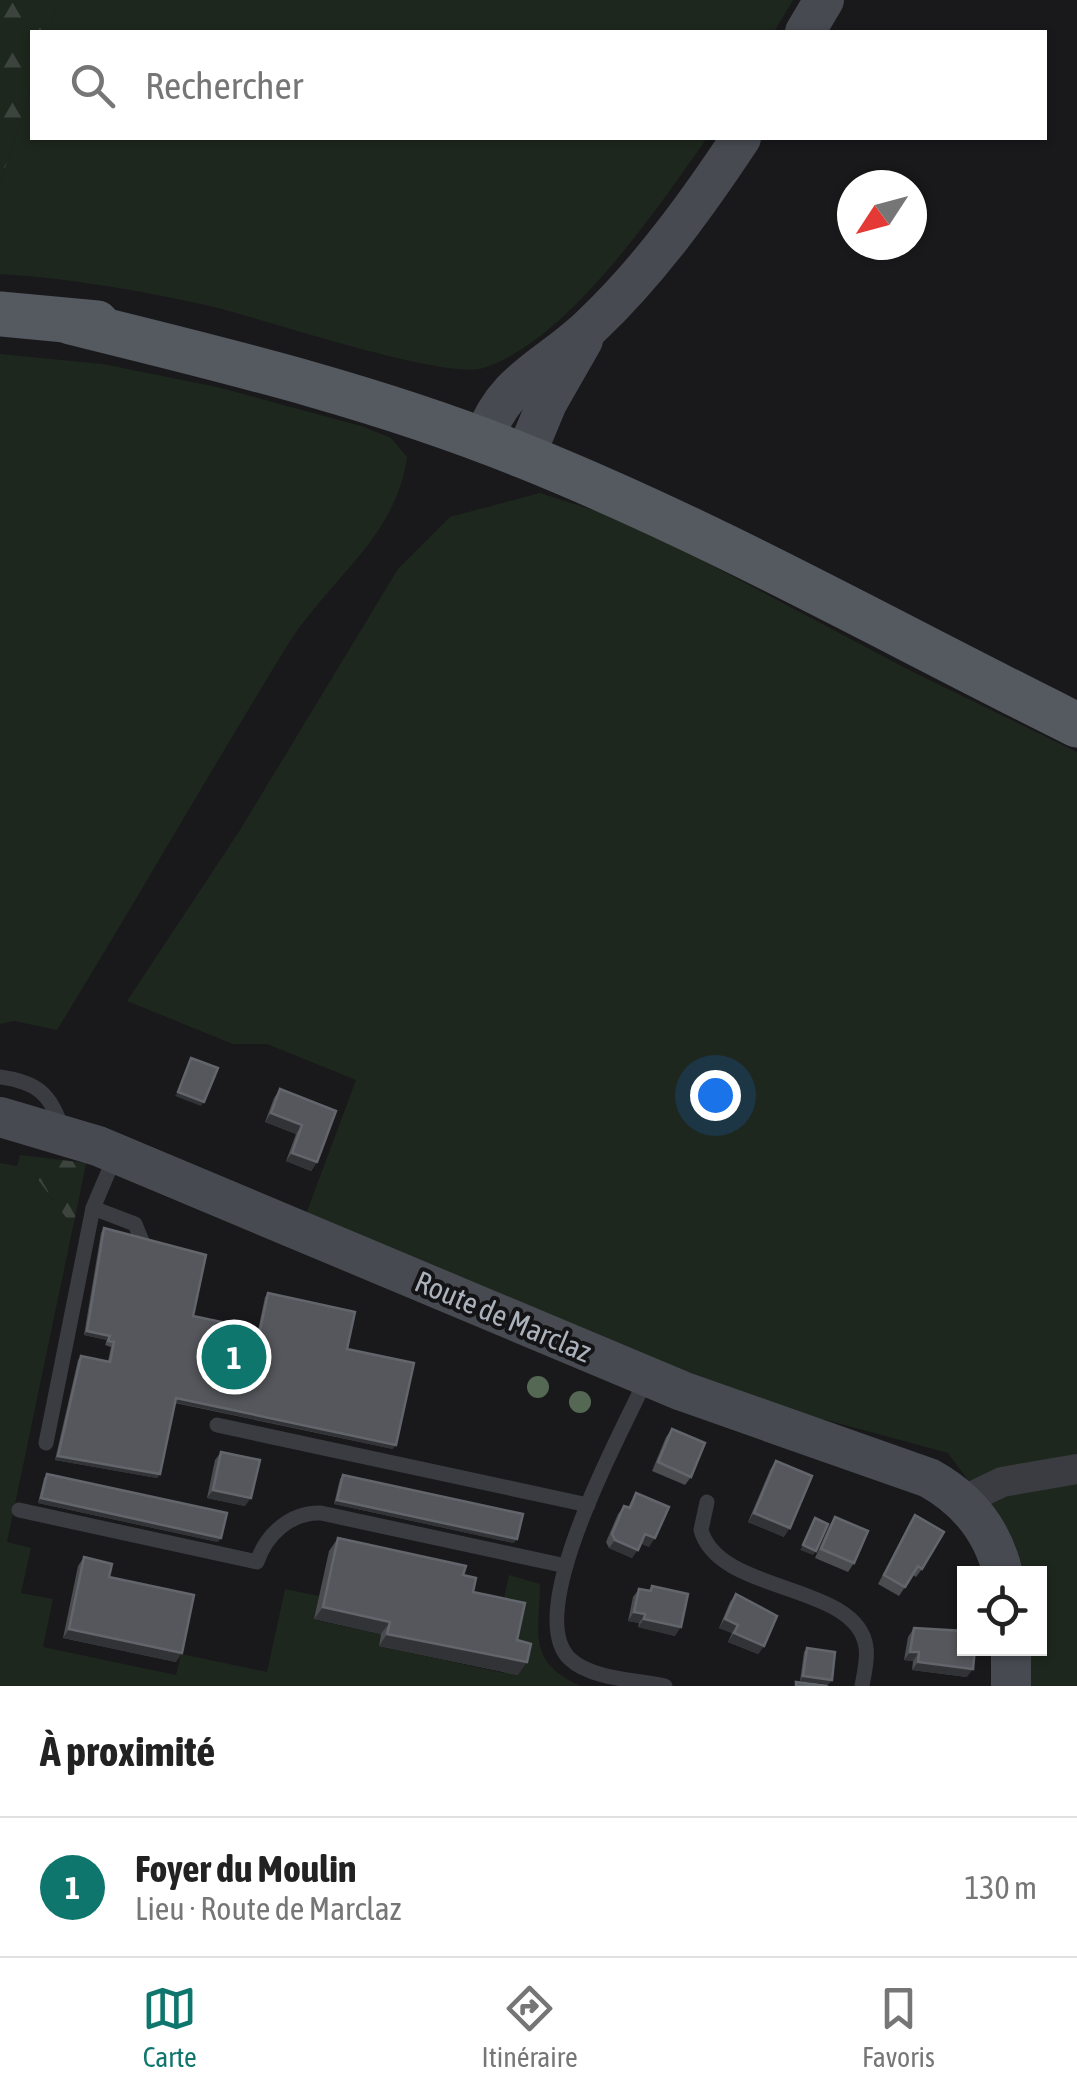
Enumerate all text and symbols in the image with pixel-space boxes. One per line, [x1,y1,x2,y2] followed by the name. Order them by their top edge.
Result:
[30,30,1047,140] search box
[65,58,120,113] icon: search
[145,64,303,107] text: Rechercher
[837,170,927,260] north arrow
[690,1070,741,1121] your location
[410,1264,597,1369] street label: Route de Marclaz
[202,1320,266,1394] pin: 1
[957,1566,1047,1656] map controls
[957,1566,1047,1656] button: locate
[40,1727,215,1775] text: À proximité
[135,1847,356,1890] text: Foyer du Moulin
[65,1869,80,1906] text: 1
[964,1869,1037,1906] text: 130 m
[135,1890,401,1927] text: Lieu · Route de Marclaz
[142,1981,197,2073] tab: Carte
[482,1981,578,2073] tab: Itinéraire
[862,1981,935,2073] tab: Favoris

